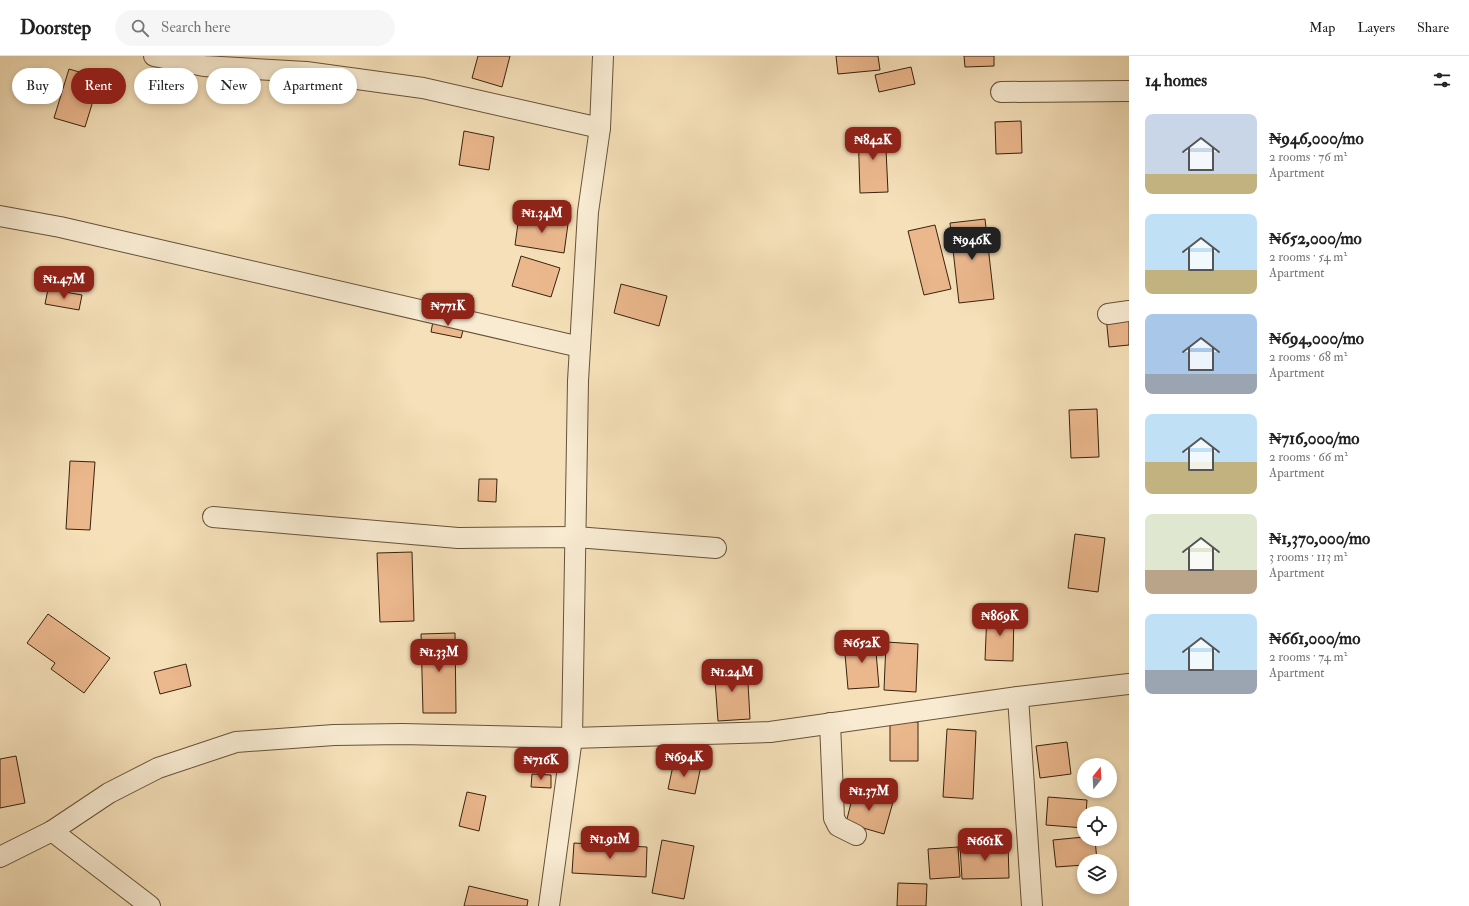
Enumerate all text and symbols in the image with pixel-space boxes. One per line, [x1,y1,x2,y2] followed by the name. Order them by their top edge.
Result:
[115,10,395,46] search box
[20,16,91,40] text: Doorstep
[129,17,151,39] icon: search
[161,18,230,37] text: Search here
[1309,19,1335,36] text: Map
[1357,19,1395,36] text: Layers
[1417,19,1449,36] text: Share
[12,68,63,104] chip: Buy
[71,68,126,104] chip: Rent
[134,68,198,104] chip: Filters
[206,68,261,104] chip: New
[269,68,357,104] chip: Apartment
[1431,69,1453,91] icon: filters
[1145,70,1207,91] text: 14 homes
[845,127,901,161] pin: ₦842K
[1269,128,1364,149] text: ₦946,000/mo
[1177,130,1225,178] icon: home
[854,132,892,148] text: ₦842K
[1269,149,1347,165] text: 2 rooms · 76 m²
[1269,165,1325,181] text: Apartment
[509,200,575,234] pin: ₦1.34M
[521,205,563,221] text: ₦1.34M
[944,227,1000,261] pin: ₦946K
[1269,228,1362,249] text: ₦652,000/mo
[1177,230,1225,278] icon: home
[953,232,991,248] text: ₦946K
[1269,249,1347,265] text: 2 rooms · 54 m²
[1269,265,1325,281] text: Apartment
[31,266,97,300] pin: ₦1.47M
[43,271,85,287] text: ₦1.47M
[420,293,476,327] pin: ₦771K
[430,298,466,314] text: ₦771K
[1269,328,1364,349] text: ₦694,000/mo
[1177,330,1225,378] icon: home
[1269,349,1347,365] text: 2 rooms · 68 m²
[1269,365,1325,381] text: Apartment
[1269,428,1360,449] text: ₦716,000/mo
[1177,430,1225,478] icon: home
[1269,449,1348,465] text: 2 rooms · 66 m²
[1269,465,1325,481] text: Apartment
[1269,528,1370,549] text: ₦1,370,000/mo
[1177,530,1225,578] icon: home
[1269,549,1347,565] text: 3 rooms · 113 m²
[1269,565,1325,581] text: Apartment
[972,603,1028,637] pin: ₦869K
[981,608,1019,624] text: ₦869K
[1269,628,1360,649] text: ₦661,000/mo
[834,630,890,664] pin: ₦652K
[1177,630,1225,678] icon: home
[843,635,881,651] text: ₦652K
[406,639,472,673] pin: ₦1.33M
[419,644,459,660] text: ₦1.33M
[1269,649,1347,665] text: 2 rooms · 74 m²
[699,659,765,693] pin: ₦1.24M
[711,664,753,680] text: ₦1.24M
[1269,665,1325,681] text: Apartment
[656,744,712,778] pin: ₦694K
[513,747,569,781] pin: ₦716K
[665,749,703,765] text: ₦694K
[523,752,559,768] text: ₦716K
[1077,758,1117,798] north arrow
[1077,758,1117,894] map controls
[836,778,902,812] pin: ₦1.37M
[849,783,889,799] text: ₦1.37M
[1077,806,1117,846] button: locate
[577,826,643,860] pin: ₦1.91M
[957,828,1013,862] pin: ₦661K
[590,831,630,847] text: ₦1.91M
[967,833,1003,849] text: ₦661K
[1077,854,1117,894] button: layers

